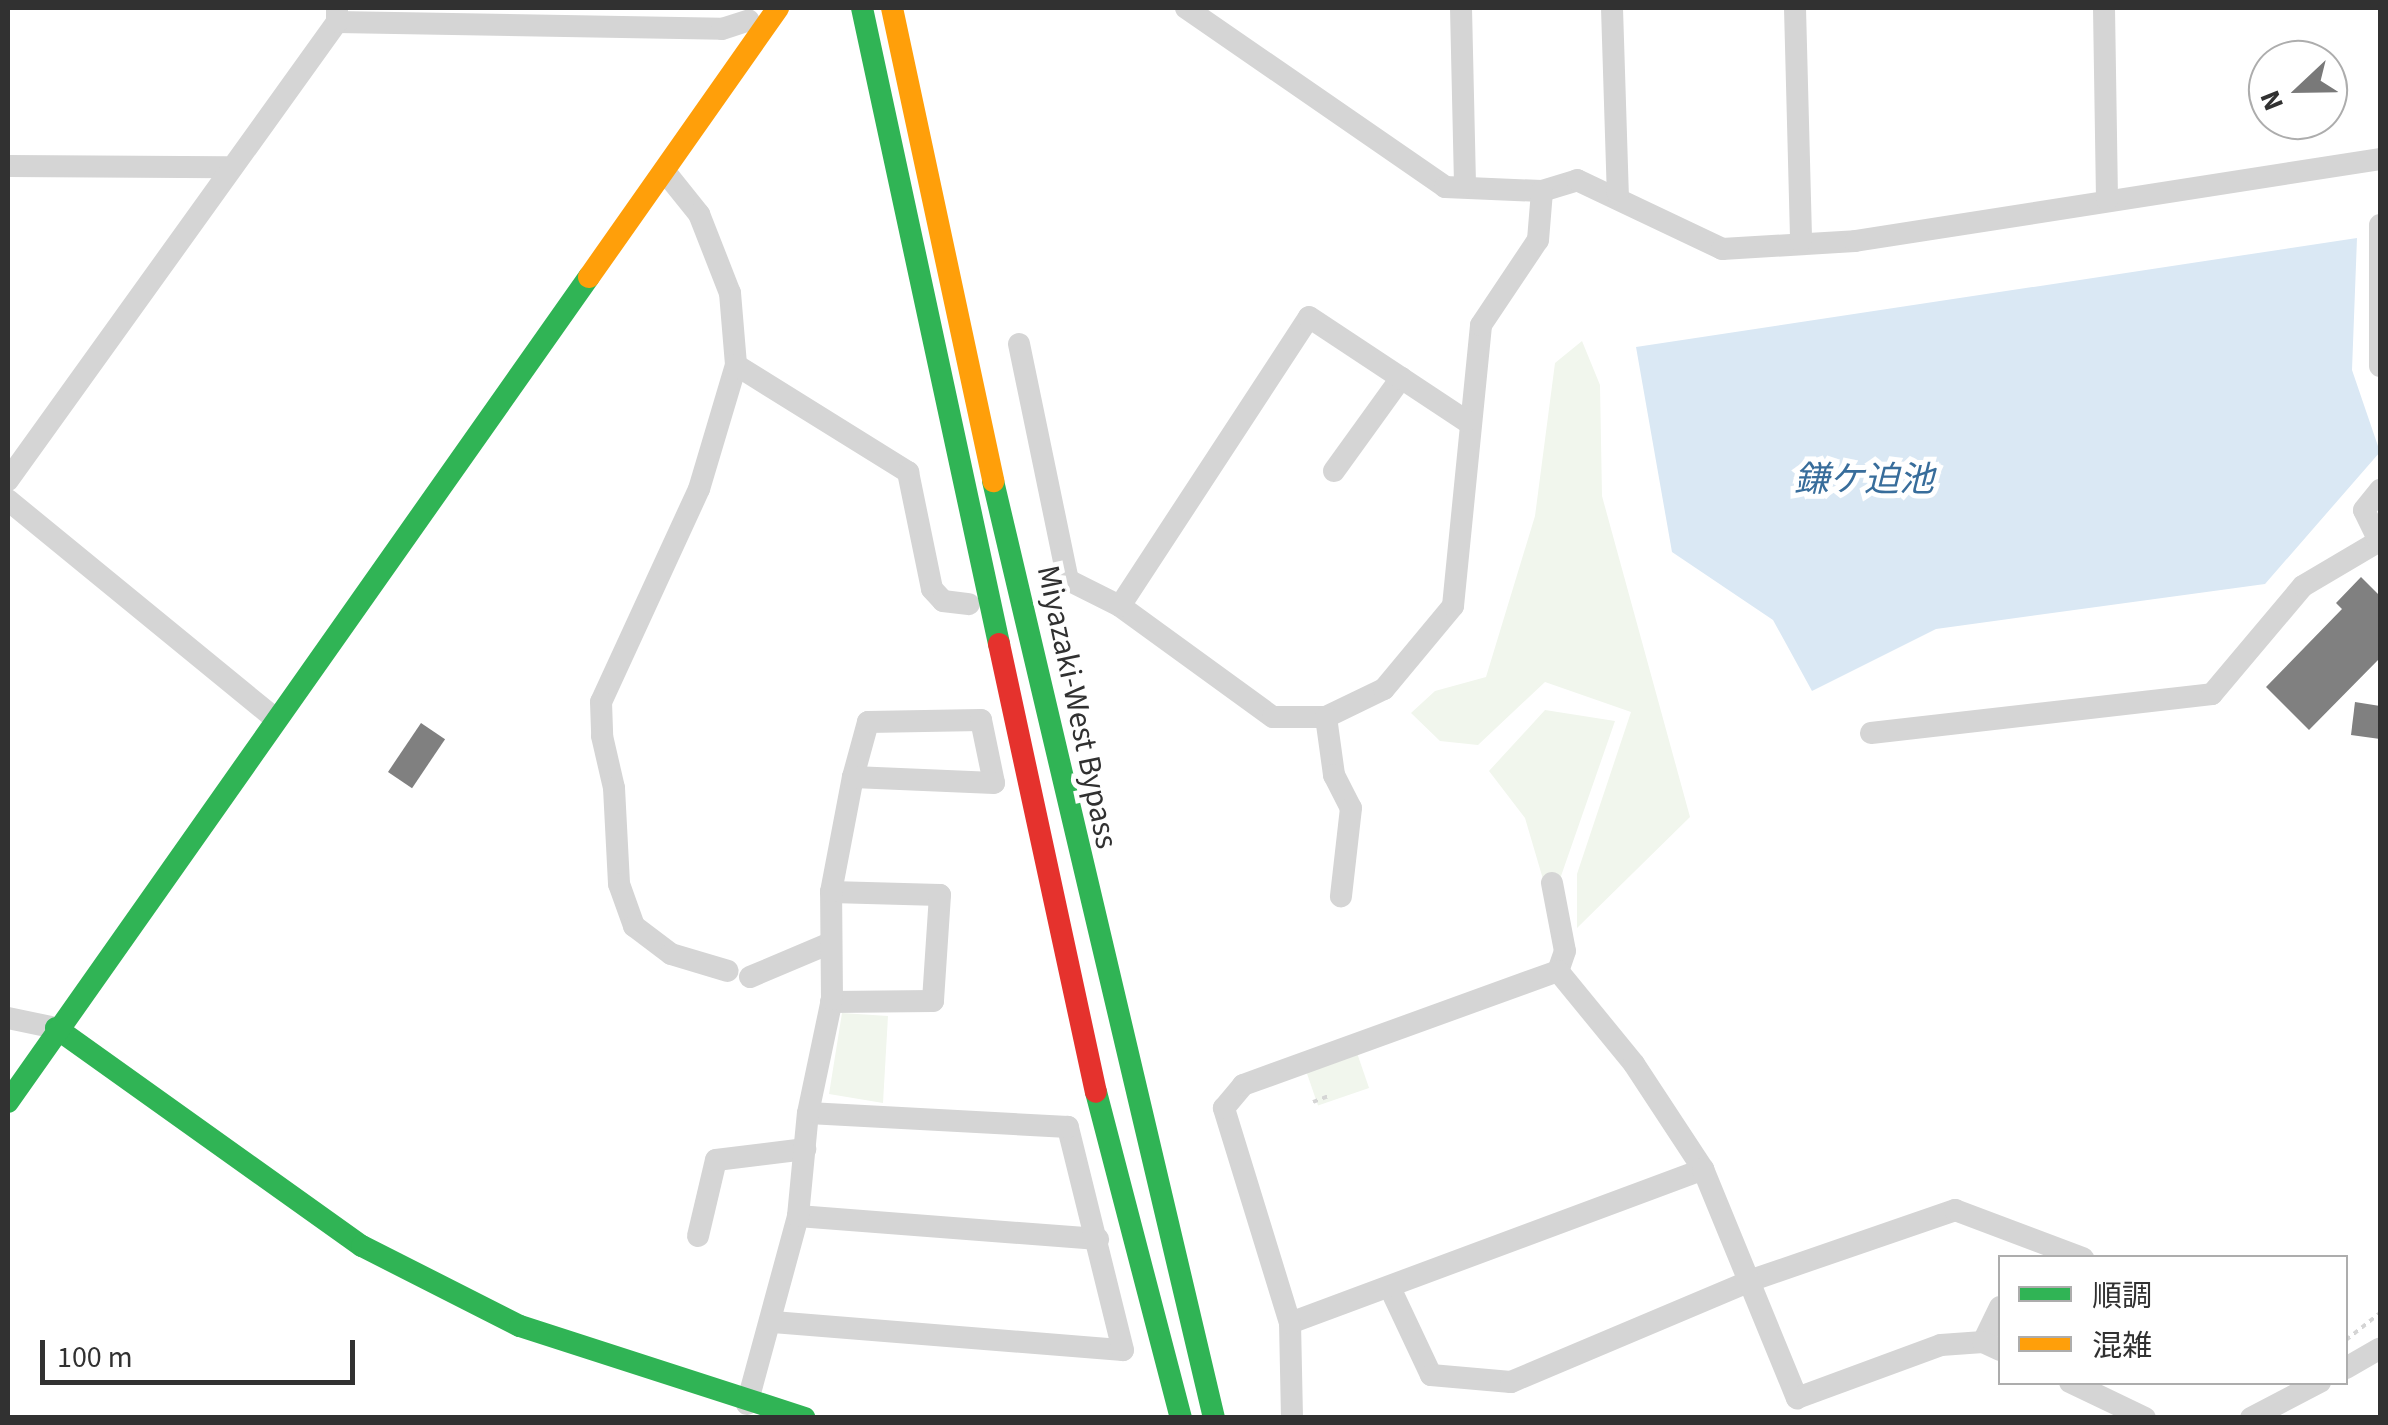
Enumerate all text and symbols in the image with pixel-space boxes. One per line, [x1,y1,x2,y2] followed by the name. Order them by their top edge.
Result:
[2248,40,2348,140] north arrow
[2250,84,2294,117] text: N
[1794,459,1934,501] water label: 鎌ケ迫池
[1028,562,1126,852] street label: Miyazaki-West Bypass
[1998,1255,2348,1385] legend
[2092,1275,2152,1318] text: 順調
[45,1320,360,1382] scale bar
[2092,1325,2152,1368] text: 混雑
[57,1336,133,1379] text: 100 m

